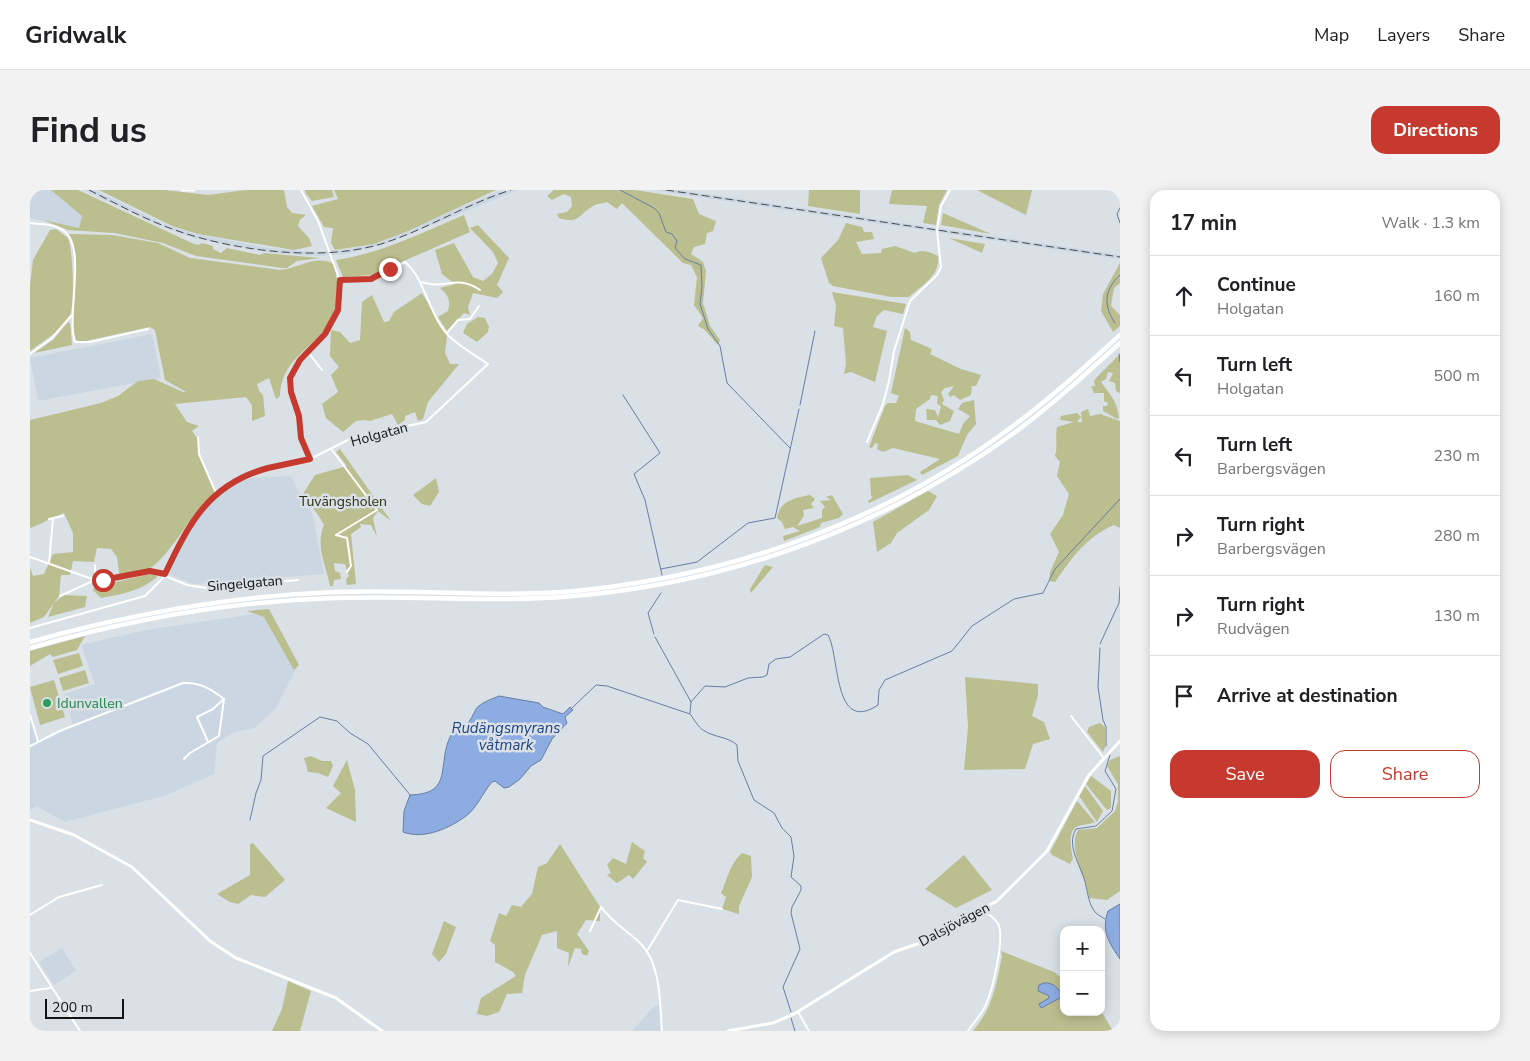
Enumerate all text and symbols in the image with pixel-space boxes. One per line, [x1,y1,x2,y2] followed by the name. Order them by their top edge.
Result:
[25,19,126,51] text: Gridwalk
[1314,23,1349,47] text: Map
[1377,23,1430,47] text: Layers
[1458,23,1505,47] text: Share
[1371,106,1500,154] button: Directions
[30,107,147,154] text: Find us
[1170,209,1237,237] text: 17 min
[1382,212,1480,234] text: Walk · 1.3 km
[379,258,402,281] route end
[1217,272,1296,298] text: Continue
[1170,282,1198,310] icon: ahead
[1433,285,1480,307] text: 160 m
[1217,298,1284,320] text: Holgatan
[1217,352,1292,378] text: Turn left
[1170,362,1198,390] icon: left
[1433,365,1480,387] text: 500 m
[1217,378,1284,400] text: Holgatan
[348,418,410,451] street label: Holgatan
[1217,432,1292,458] text: Turn left
[1170,442,1198,470] icon: left
[1433,445,1480,467] text: 230 m
[1217,458,1326,480] text: Barbergsvägen
[299,492,387,511] park label: Tuvängsholen
[1217,512,1304,538] text: Turn right
[1170,522,1198,550] icon: right
[1433,525,1480,547] text: 280 m
[1217,538,1326,560] text: Barbergsvägen
[92,569,115,592] route start
[207,571,283,596] street label: Singelgatan
[1217,592,1304,618] text: Turn right
[1170,602,1198,630] icon: right
[1433,605,1480,627] text: 130 m
[1217,618,1290,640] text: Rudvägen
[1170,682,1198,710] icon: arrive
[1217,683,1398,709] text: Arrive at destination
[57,694,123,713] place label: Idunvallen
[41,697,53,709] marker: Idunvallen
[451,718,561,755] water label: Rudängsmyrans våtmark
[1170,750,1320,798] button: Save
[1330,750,1480,798] button: Share
[915,898,993,951] street label: Dalsjövägen
[1060,926,1105,1016] map controls
[1060,926,1105,971] button: +
[1060,971,1105,1016] button: −
[45,996,124,1019] scale bar
[52,998,93,1017] text: 200 m

